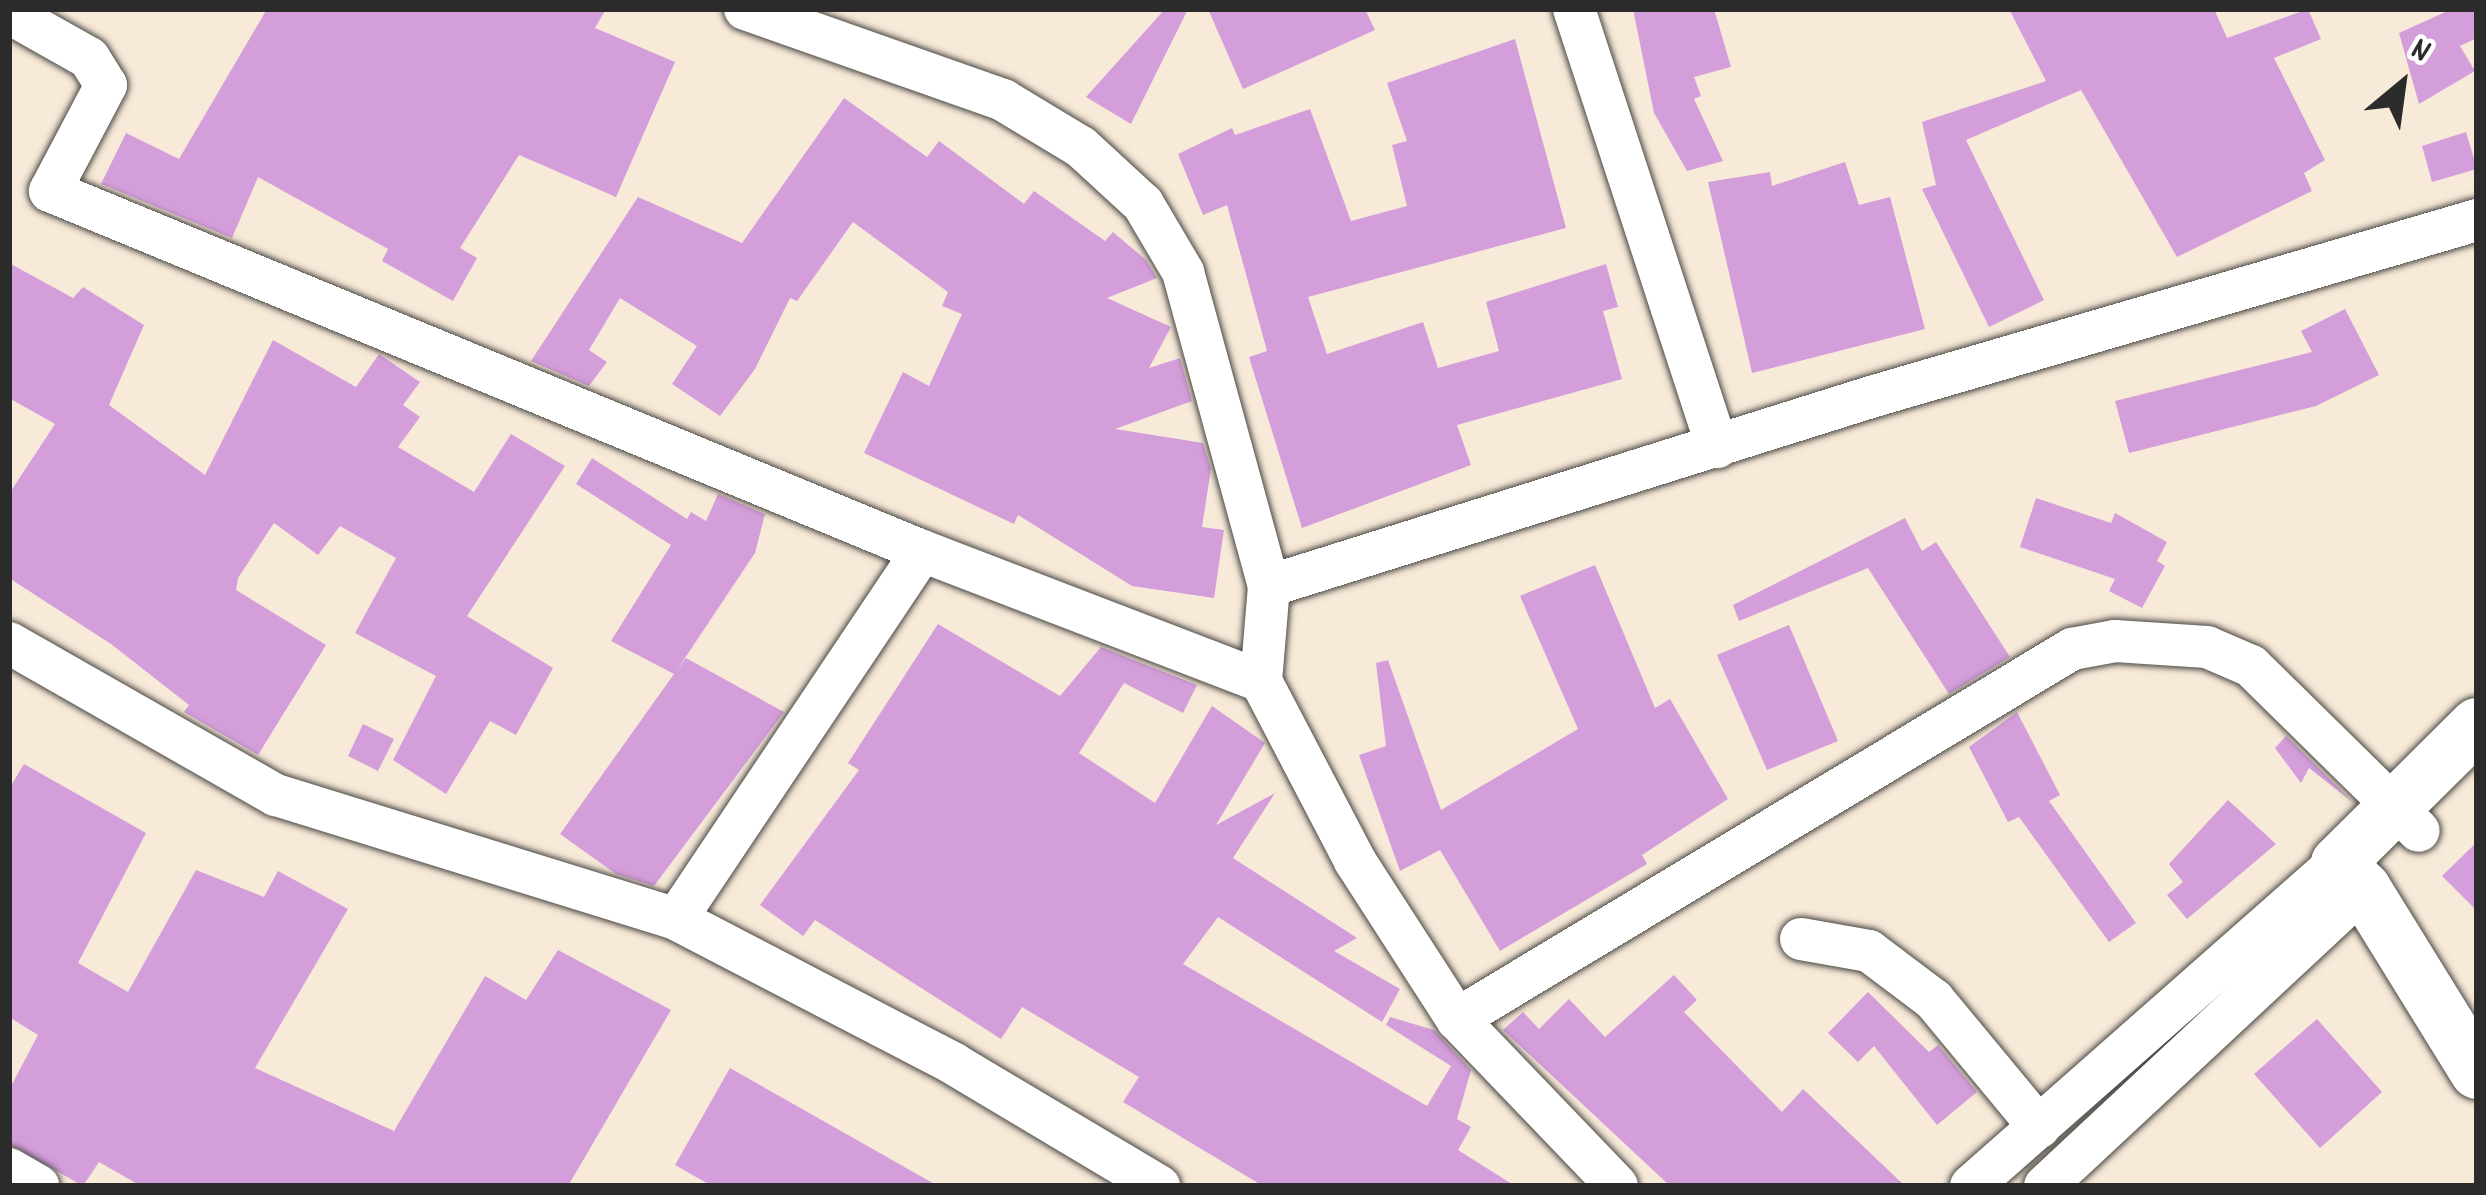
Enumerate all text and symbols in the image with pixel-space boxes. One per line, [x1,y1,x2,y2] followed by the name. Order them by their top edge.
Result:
[2342,24,2462,144] north arrow
[2401,28,2438,77] text: N

